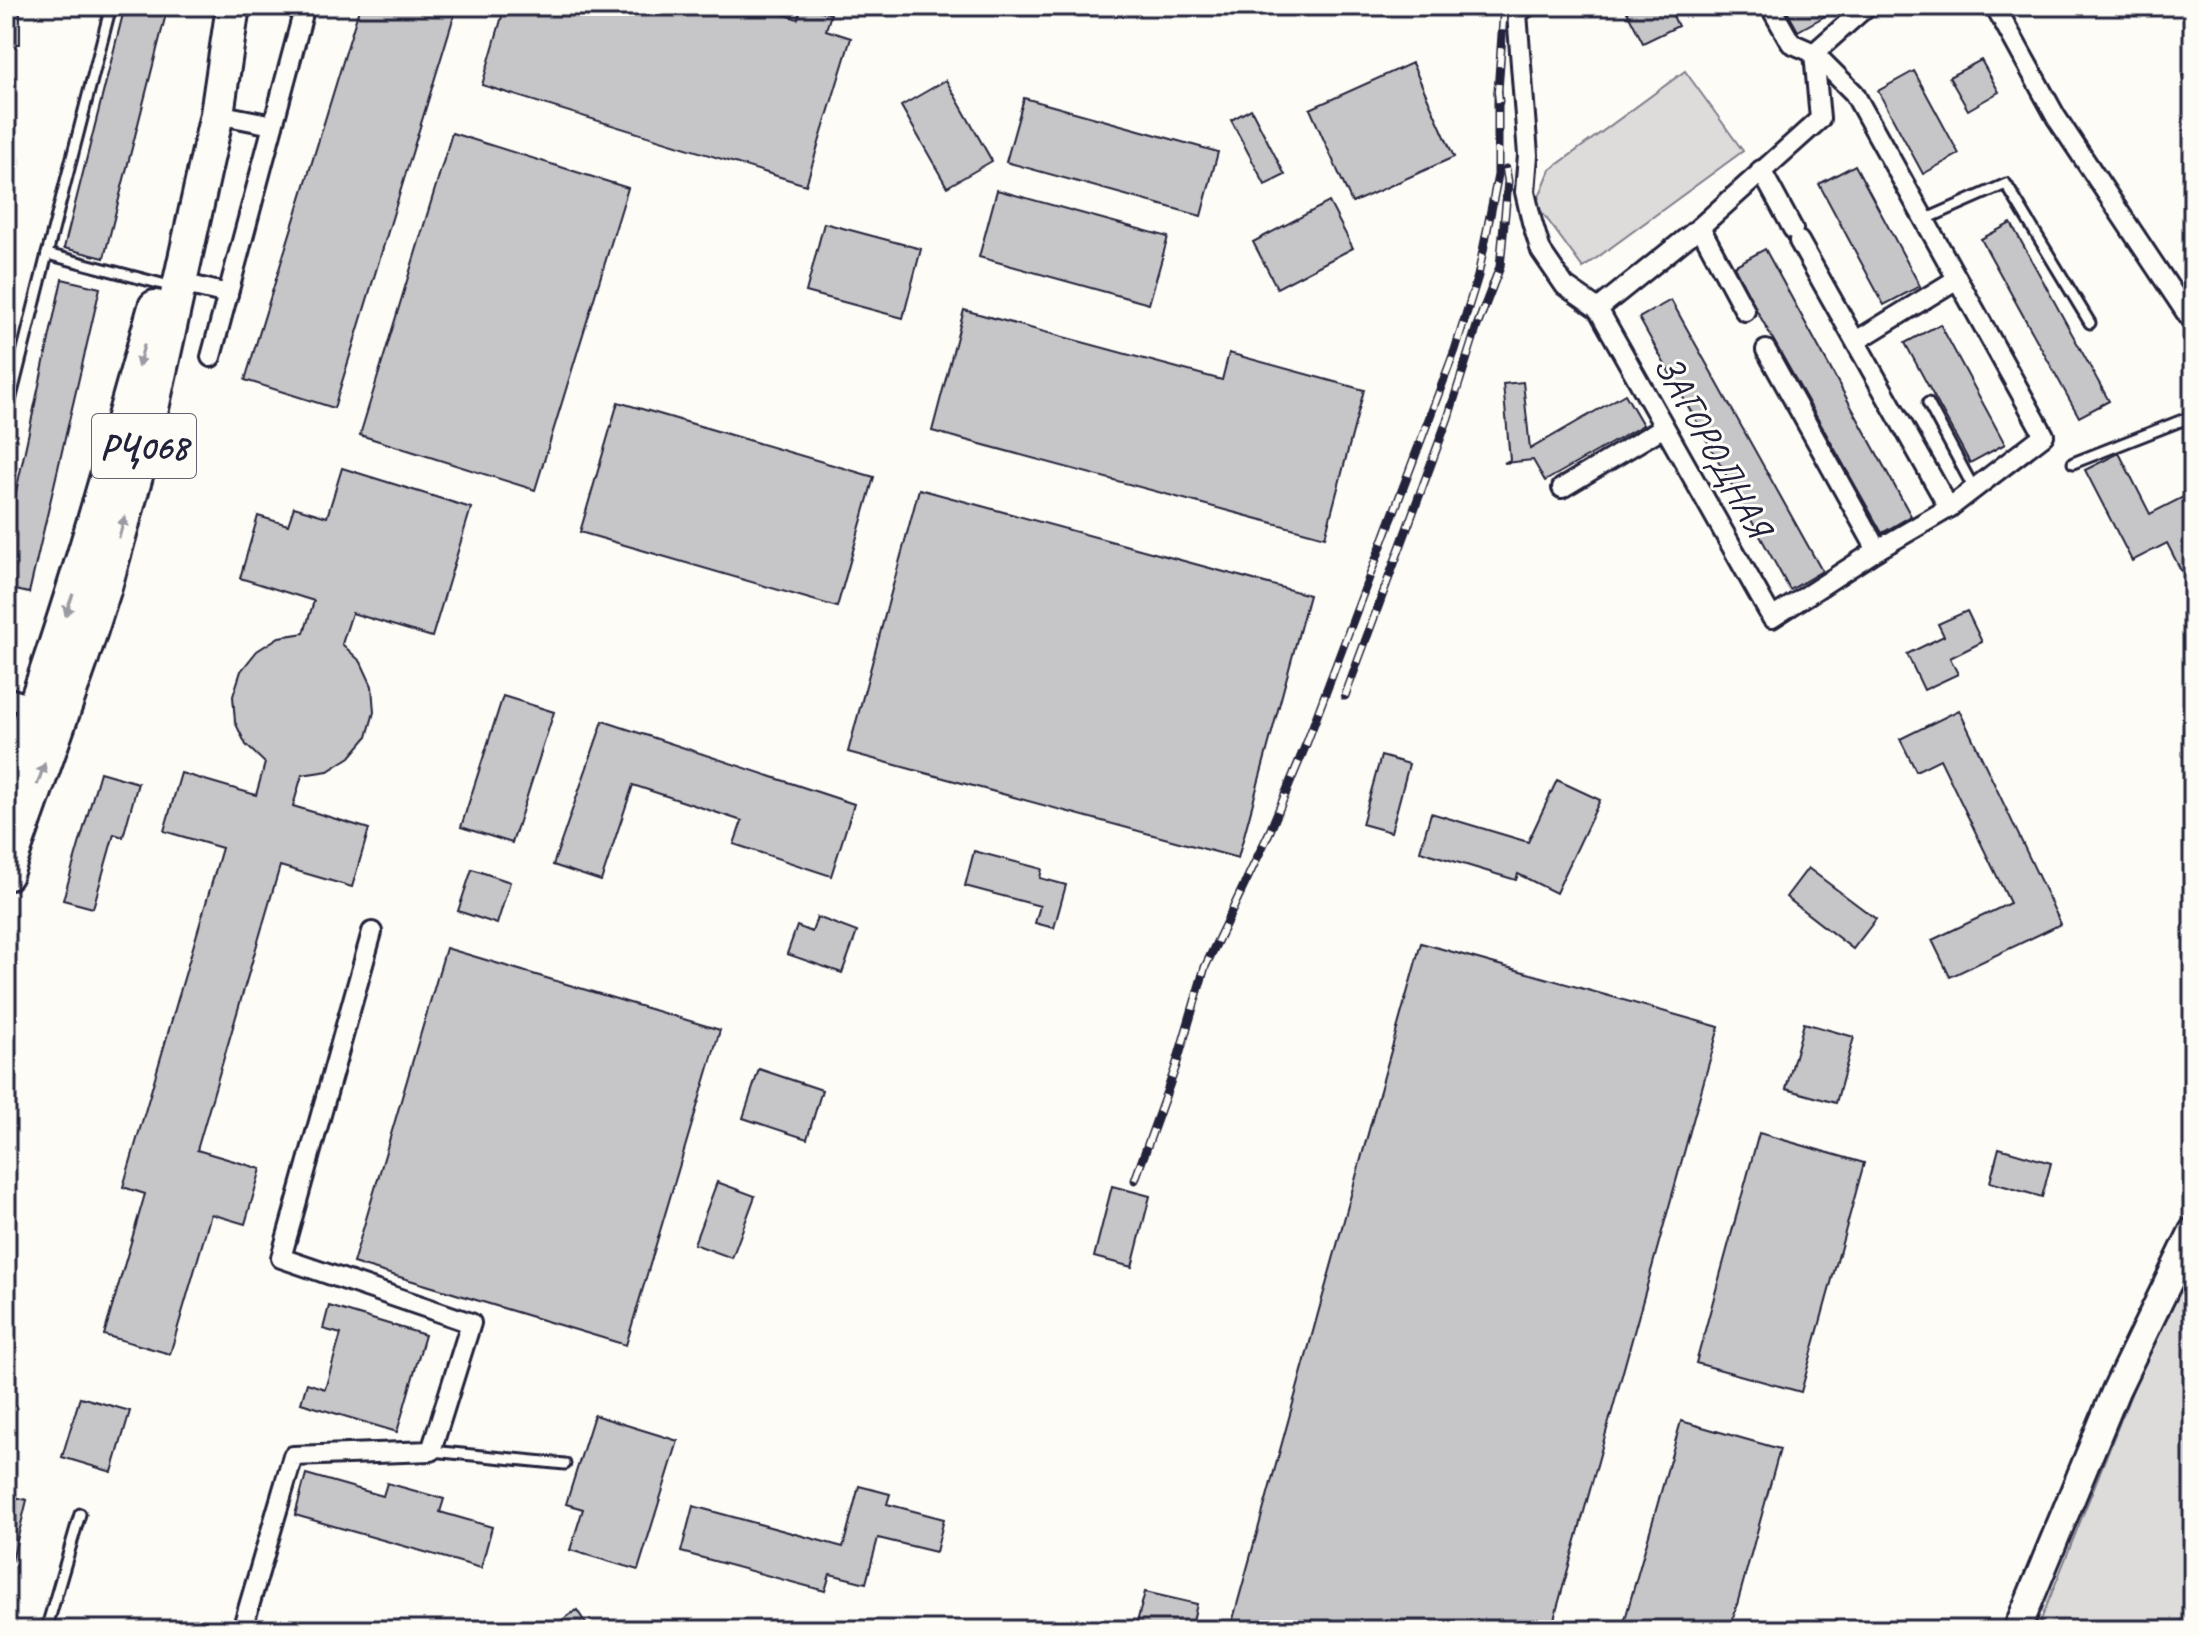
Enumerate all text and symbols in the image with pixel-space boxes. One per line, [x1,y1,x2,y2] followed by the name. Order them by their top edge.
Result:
[134,344,147,368] one-way arrow
[1643,346,1785,549] street label: ЗАГОРОДНАЯ
[92,414,196,478] road number: РҶ068
[116,514,129,538] one-way arrow
[62,594,75,618] one-way arrow
[36,762,48,786] one-way arrow

